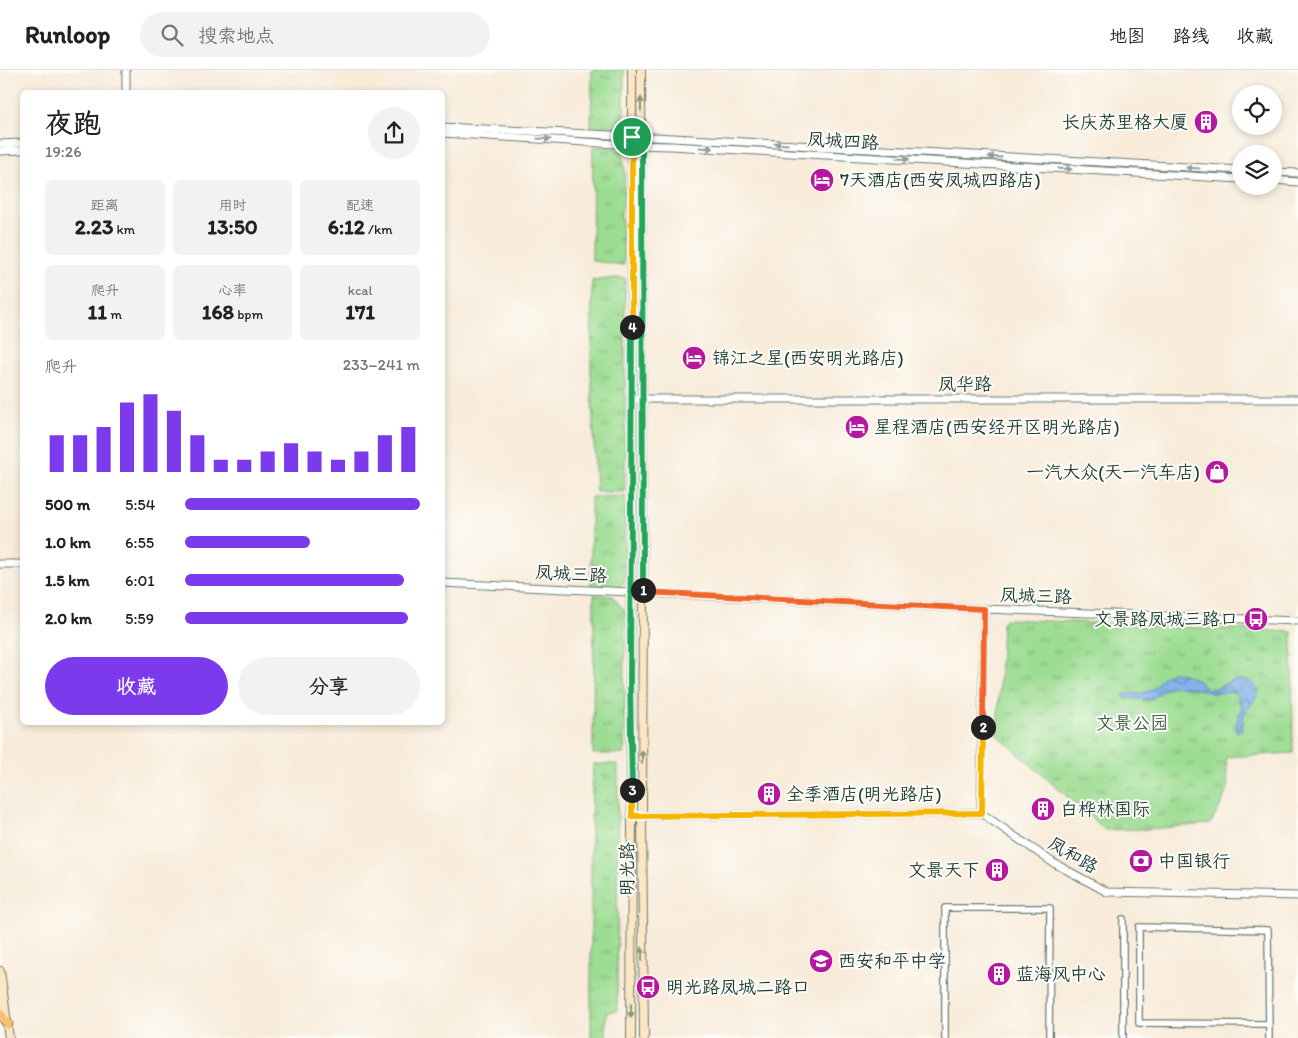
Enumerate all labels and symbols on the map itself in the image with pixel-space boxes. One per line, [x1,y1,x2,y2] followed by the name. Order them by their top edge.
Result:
[637,96,645,112] one-way arrow
[1193,109,1219,135] building icon: 长庆苏里格大厦
[1062,111,1188,133] place label: 长庆苏里格大厦
[611,116,653,158] pin
[806,128,880,154] street label: 凤城四路
[536,136,552,144] one-way arrow
[772,140,788,148] one-way arrow
[698,144,714,152] one-way arrow
[987,152,1003,160] one-way arrow
[895,156,911,164] one-way arrow
[1184,164,1200,172] one-way arrow
[1057,165,1073,173] one-way arrow
[809,167,835,193] hotel icon: 7天酒店(西安凤城四路店)
[840,169,1041,191] place label: 7天酒店(西安凤城四路店)
[620,314,644,340] pin: 4
[681,345,707,371] hotel icon: 锦江之星(西安明光路店)
[712,347,904,369] place label: 锦江之星(西安明光路店)
[938,373,992,395] street label: 凤华路
[844,414,870,440] hotel icon: 星程酒店(西安经开区明光路店)
[874,416,1120,438] place label: 星程酒店(西安经开区明光路店)
[1204,459,1230,485] shop icon: 一汽大众(天一汽车店)
[1026,461,1200,483] place label: 一汽大众(天一汽车店)
[534,561,608,587] street label: 凤城三路
[630,578,656,602] pin: 1
[1000,584,1072,608] street label: 凤城三路
[1243,606,1269,632] bus stop icon: 文景路凤城三路口
[1094,608,1238,630] place label: 文景路凤城三路口
[1096,712,1168,734] park label: 文景公园
[970,714,996,740] pin: 2
[638,749,646,765] one-way arrow
[620,778,644,802] pin: 3
[756,781,782,807] building icon: 全季酒店(明光路店)
[786,783,942,805] place label: 全季酒店(明光路店)
[1030,796,1056,822] building icon: 白桦林国际
[1060,798,1150,820] place label: 白桦林国际
[1044,832,1102,878] street label: 凤和路
[616,842,638,896] street label: 明光路
[1128,848,1154,874] bank icon: 中国银行
[1158,850,1230,872] place label: 中国银行
[984,857,1010,883] building icon: 文景天下
[908,859,980,881] place label: 文景天下
[638,946,646,962] one-way arrow
[808,948,834,974] school or university icon: 西安和平中学
[838,950,946,972] place label: 西安和平中学
[986,961,1012,987] building icon: 蓝海风中心
[1016,963,1106,985] place label: 蓝海风中心
[635,974,661,1000] bus stop icon: 明光路凤城二路口
[666,976,810,998] place label: 明光路凤城二路口
[627,1003,635,1019] one-way arrow

